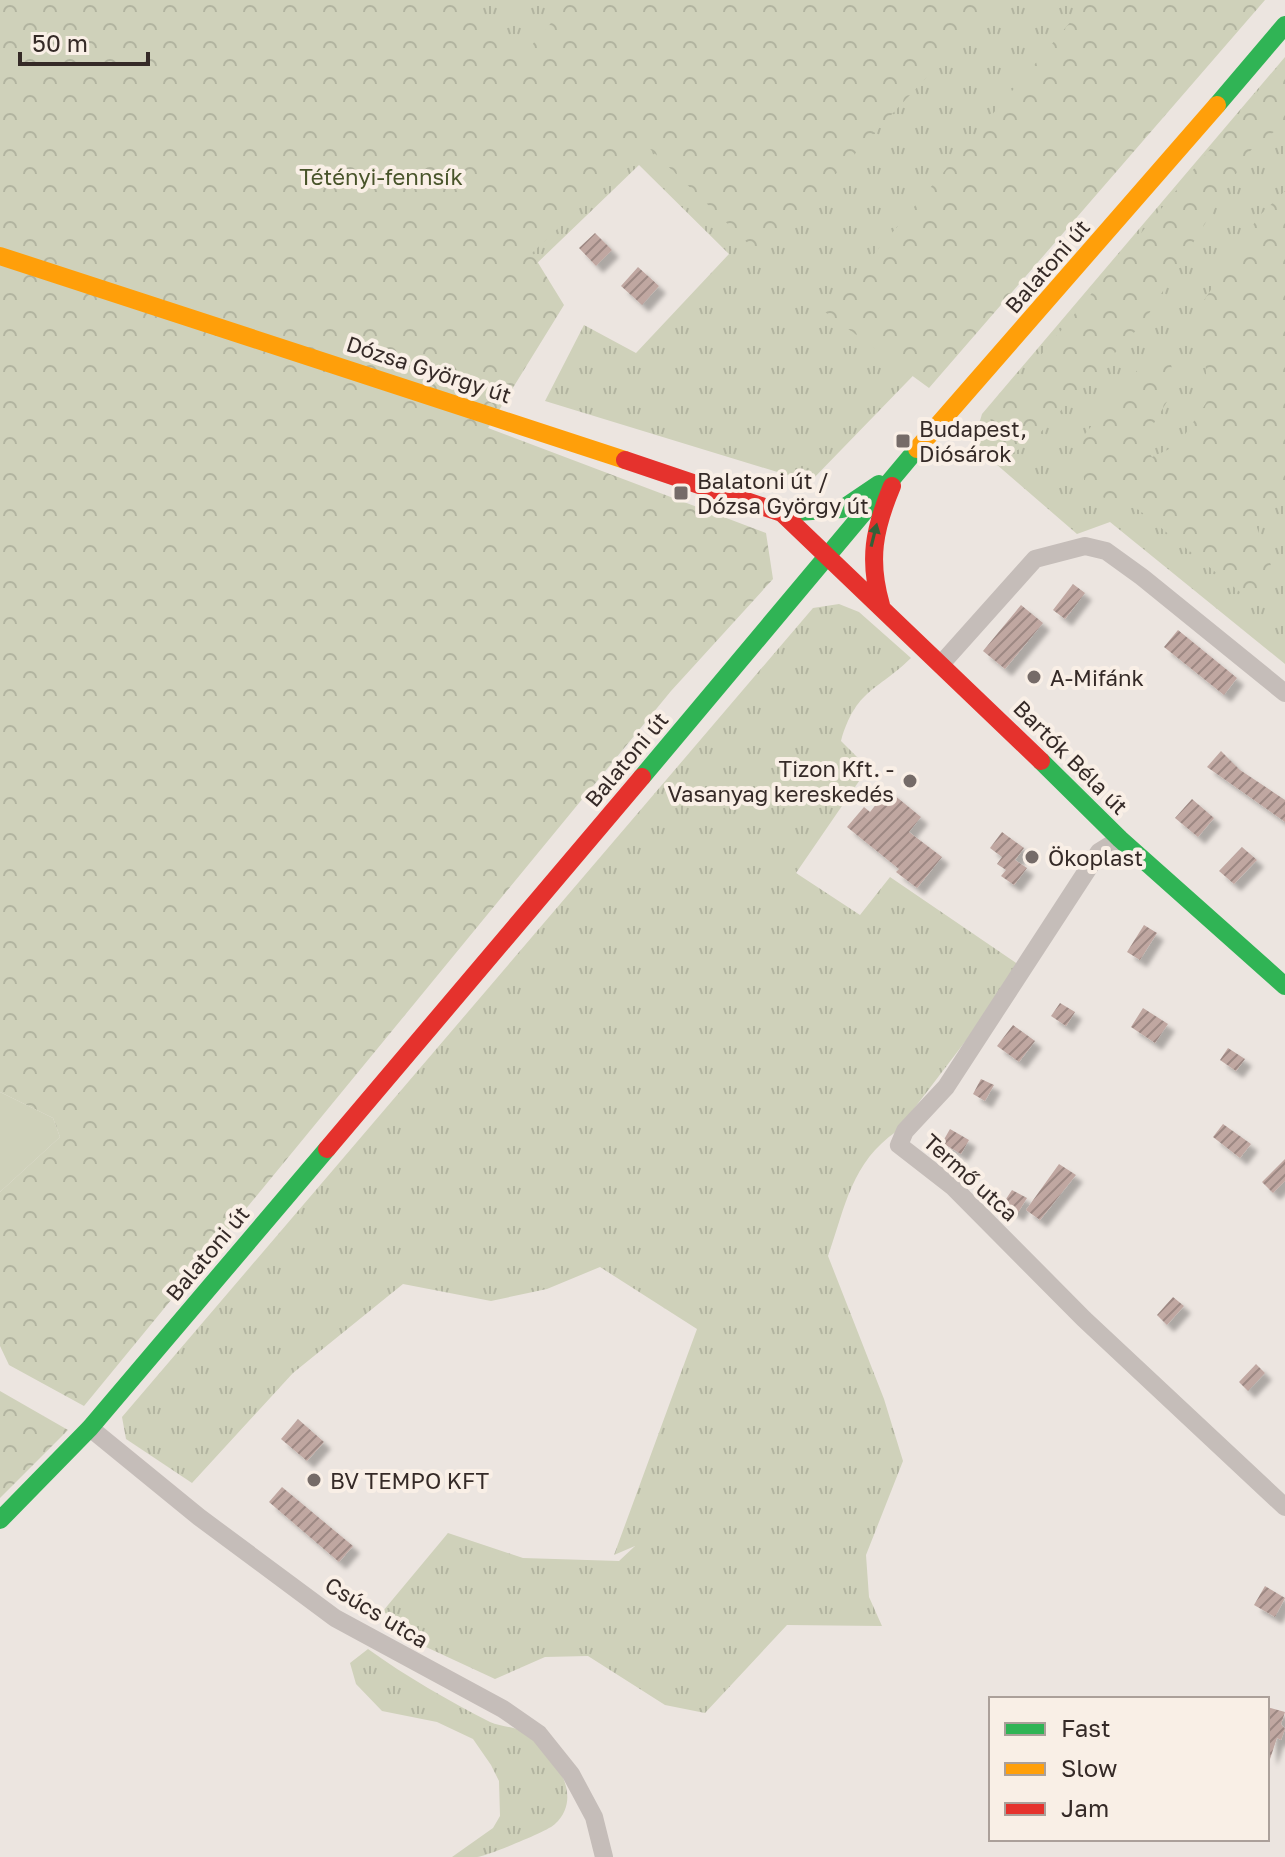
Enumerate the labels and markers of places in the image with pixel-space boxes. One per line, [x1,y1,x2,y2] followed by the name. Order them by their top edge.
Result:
[919,415,1027,467] place label: Budapest, Diósárok
[894,432,912,450] marker: Budapest, Diósárok
[697,467,869,519] place label: Balatoni út / Dózsa György út
[672,484,690,502] marker: Balatoni út / Dózsa György út
[1050,664,1144,691] place label: A-Mifánk
[1025,668,1043,686] marker: A-Mifánk
[668,755,894,807] place label: Tizon Kft. - Vasanyag kereskedés
[901,772,919,790] marker: Tizon Kft. - Vasanyag kereskedés
[1048,844,1143,871] place label: Ökoplast
[1023,848,1041,866] marker: Ökoplast
[330,1467,489,1494] place label: BV TEMPO KFT
[305,1471,323,1489] marker: BV TEMPO KFT

